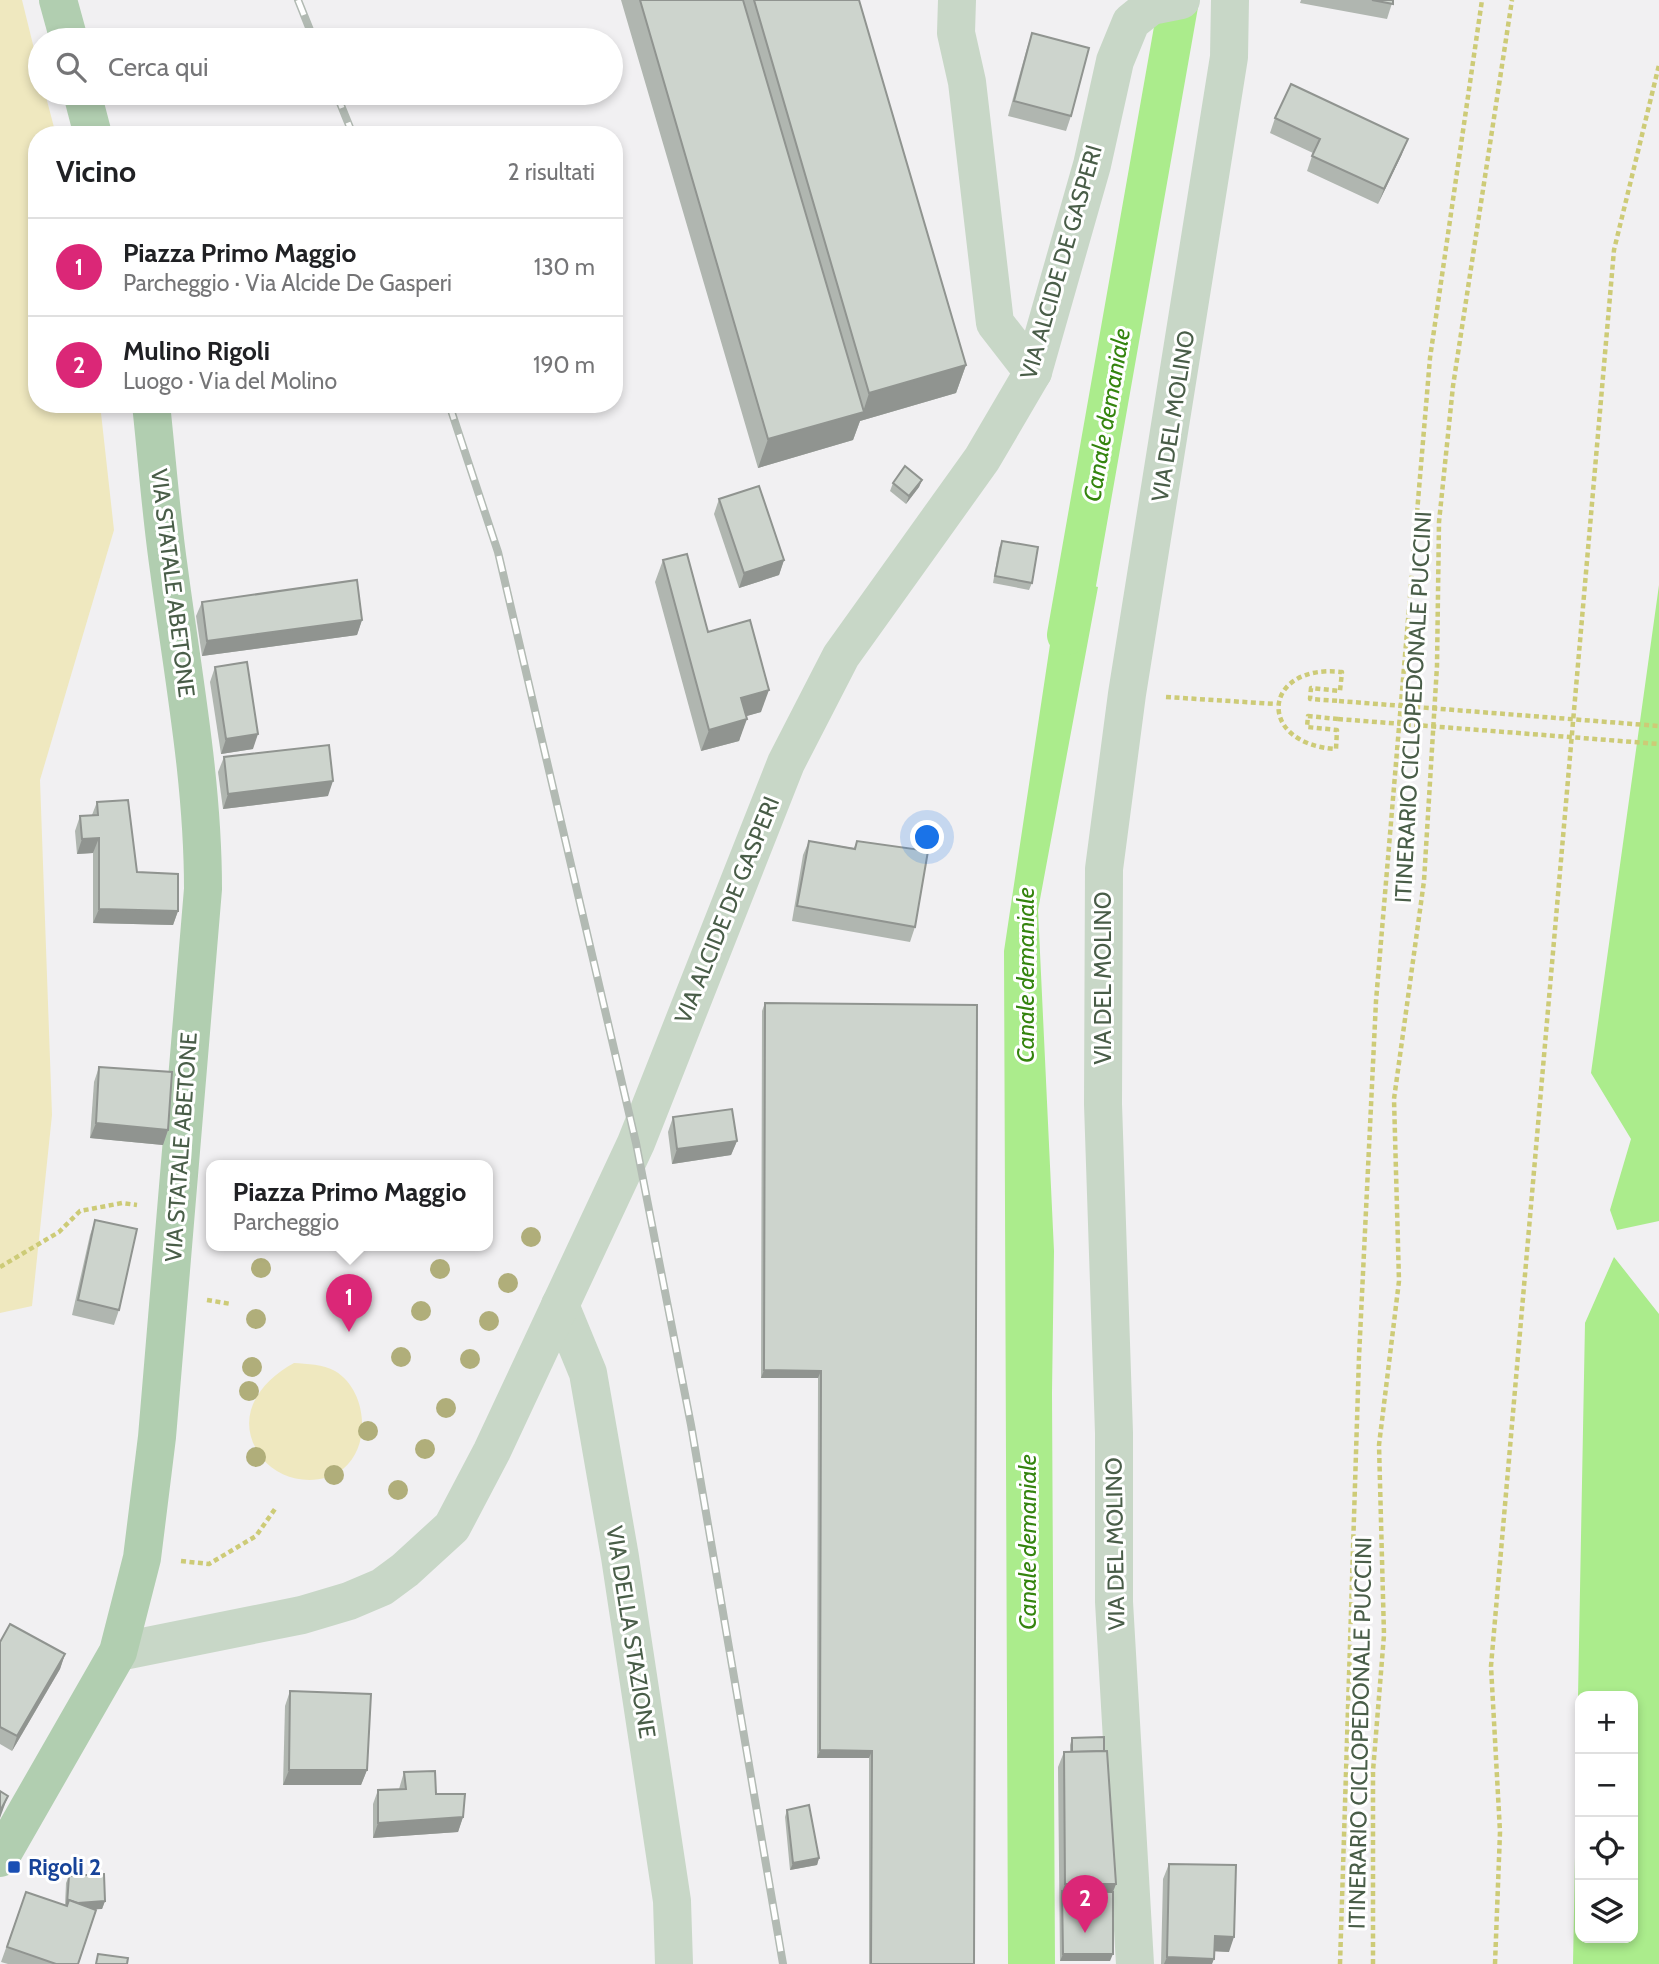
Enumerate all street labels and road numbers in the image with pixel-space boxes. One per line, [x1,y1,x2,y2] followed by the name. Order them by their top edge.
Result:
[1014,142,1108,382] street label: VIA ALCIDE DE GASPERI
[1146,328,1200,504] street label: VIA DEL MOLINO
[145,467,201,699] street label: VIA STATALE ABETONE
[1389,510,1437,904] street label: ITINERARIO CICLOPEDONALE PUCCINI
[669,792,785,1028] street label: VIA ALCIDE DE GASPERI
[1089,892,1117,1064] street label: VIA DEL MOLINO
[159,1031,203,1263] street label: VIA STATALE ABETONE
[1099,1457,1131,1631] street label: VIA DEL MOLINO
[600,1524,662,1740] street label: VIA DELLA STAZIONE
[1343,1537,1377,1929] street label: ITINERARIO CICLOPEDONALE PUCCINI

